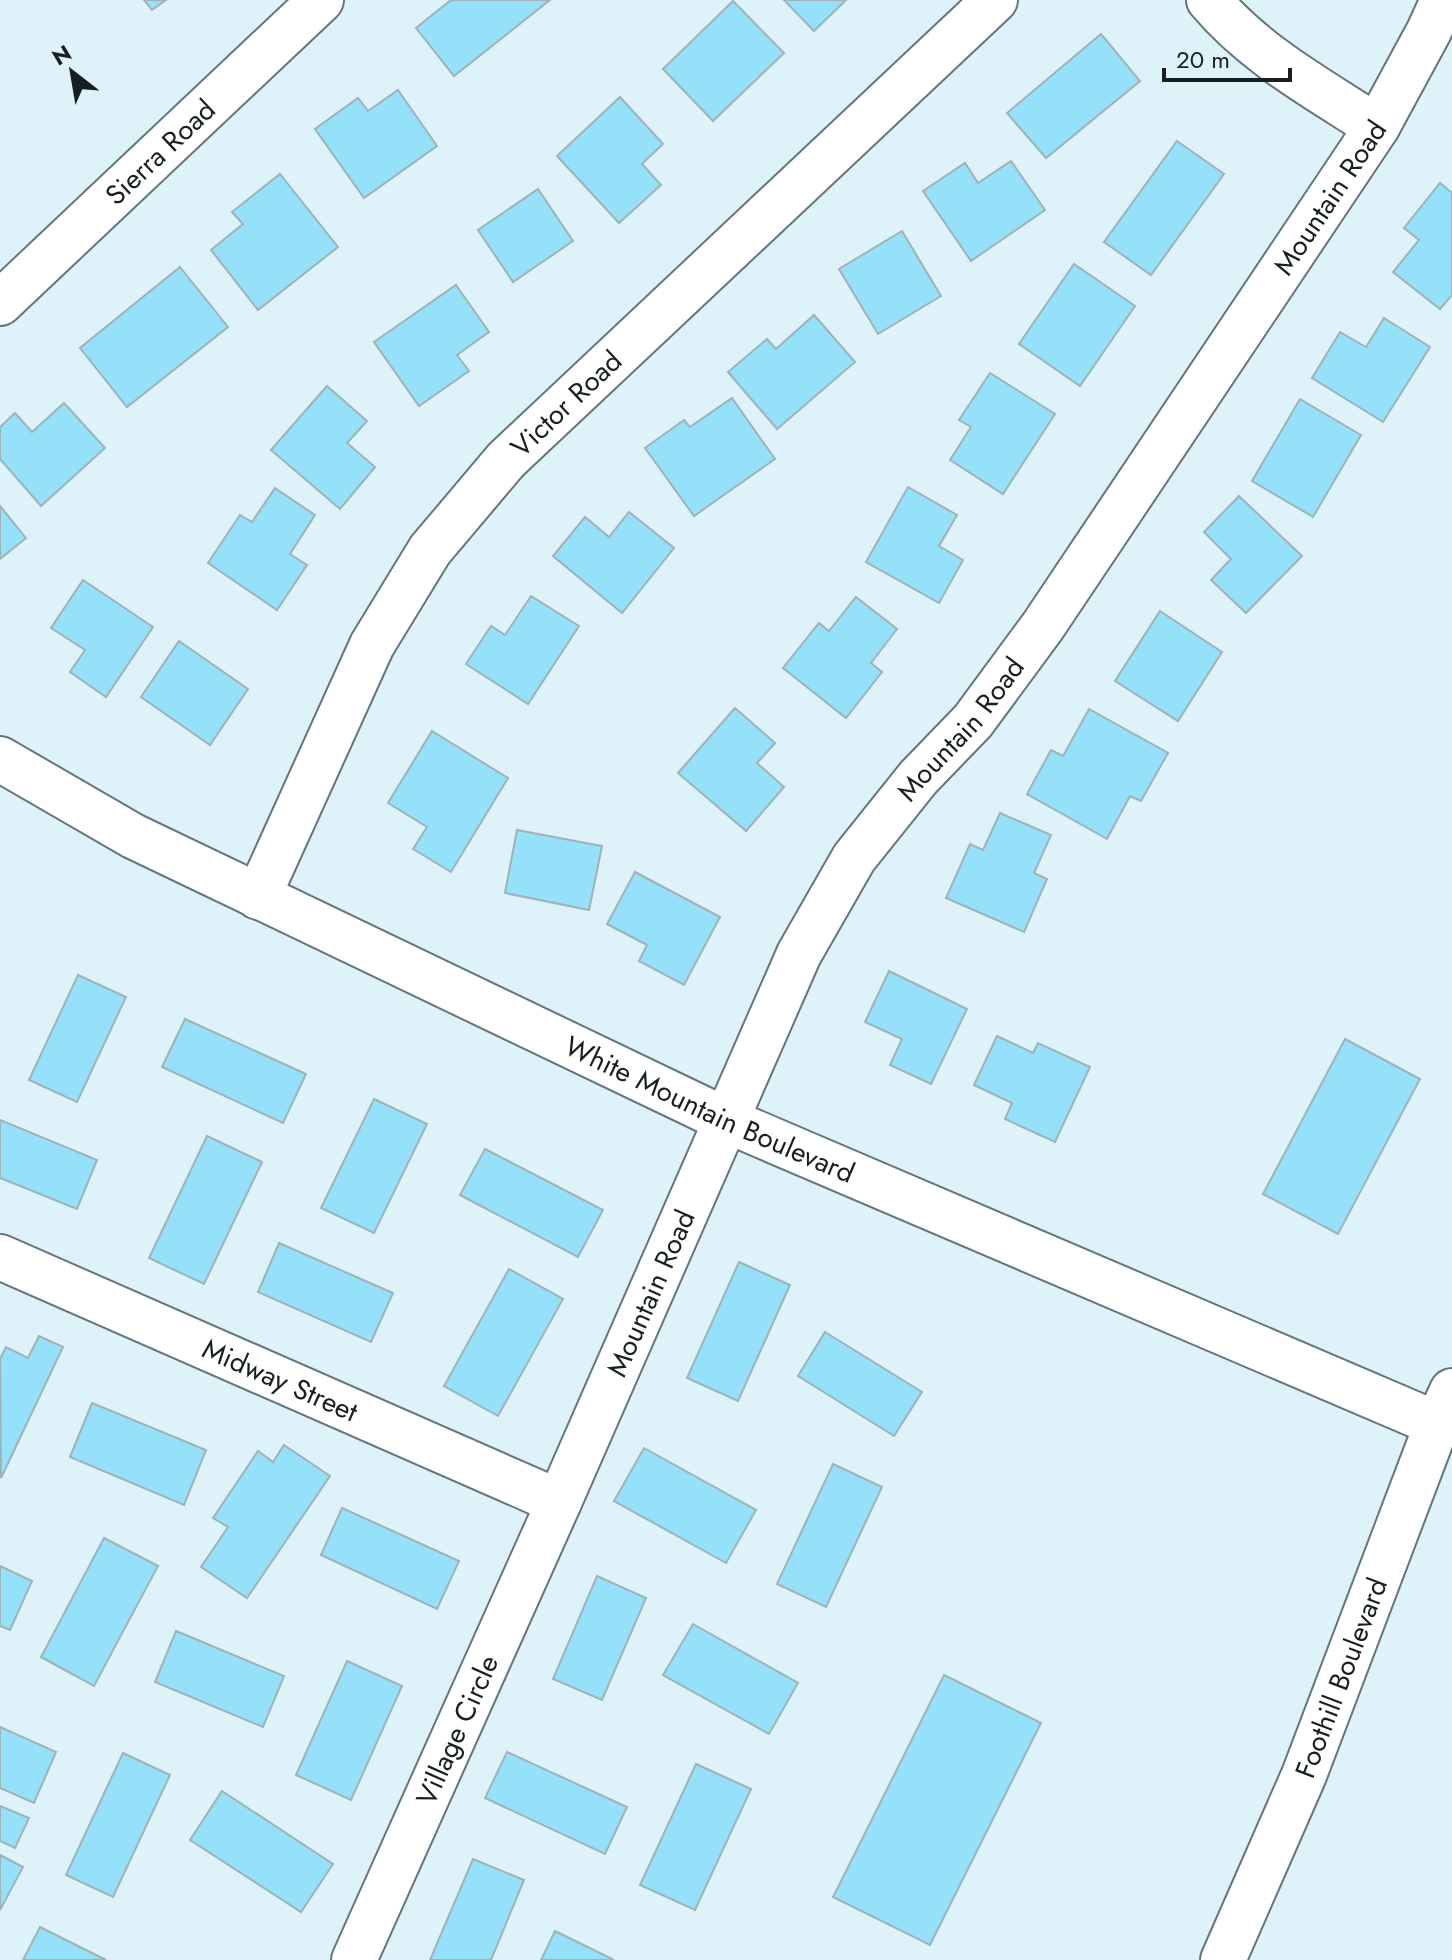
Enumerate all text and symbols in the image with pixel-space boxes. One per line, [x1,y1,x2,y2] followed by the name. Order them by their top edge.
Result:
[32,32,112,112] north arrow
[1164,32,1290,82] scale bar
[46,37,77,73] text: N
[1176,42,1230,77] text: 20 m
[96,90,224,214] street label: Sierra Road
[1263,112,1396,283] street label: Mountain Road
[501,341,631,466] street label: Victor Road
[887,649,1034,810] street label: Mountain Road
[558,1025,861,1193] street label: White Mountain Boulevard
[596,1203,705,1383] street label: Mountain Road
[196,1328,365,1432] street label: Midway Street
[1284,1572,1397,1784] street label: Foothill Boulevard
[405,1648,509,1812] street label: Village Circle

